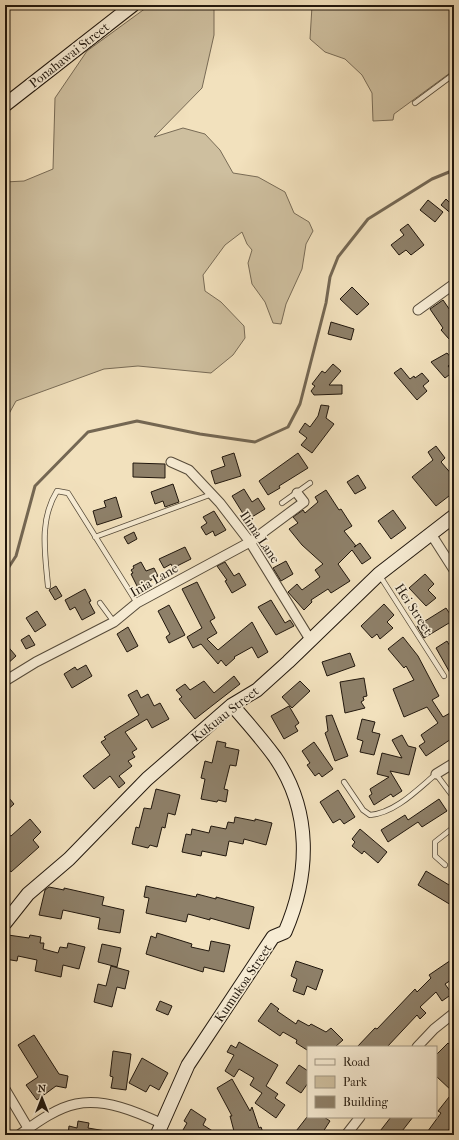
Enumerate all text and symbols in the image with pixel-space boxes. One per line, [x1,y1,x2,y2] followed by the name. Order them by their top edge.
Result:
[26,19,112,91] street label: Ponahawai Street
[237,508,283,567] street label: Ilima Lane
[127,560,181,600] street label: Inia Lane
[392,581,436,637] street label: Hei Street
[188,683,262,745] street label: Kukuau Street
[211,941,275,1025] street label: Kumukoa Street
[307,1046,437,1118] legend
[343,1055,370,1069] text: Road
[343,1075,368,1089] text: Park
[22,1078,62,1118] north arrow
[38,1082,47,1095] text: N
[343,1095,388,1109] text: Building

